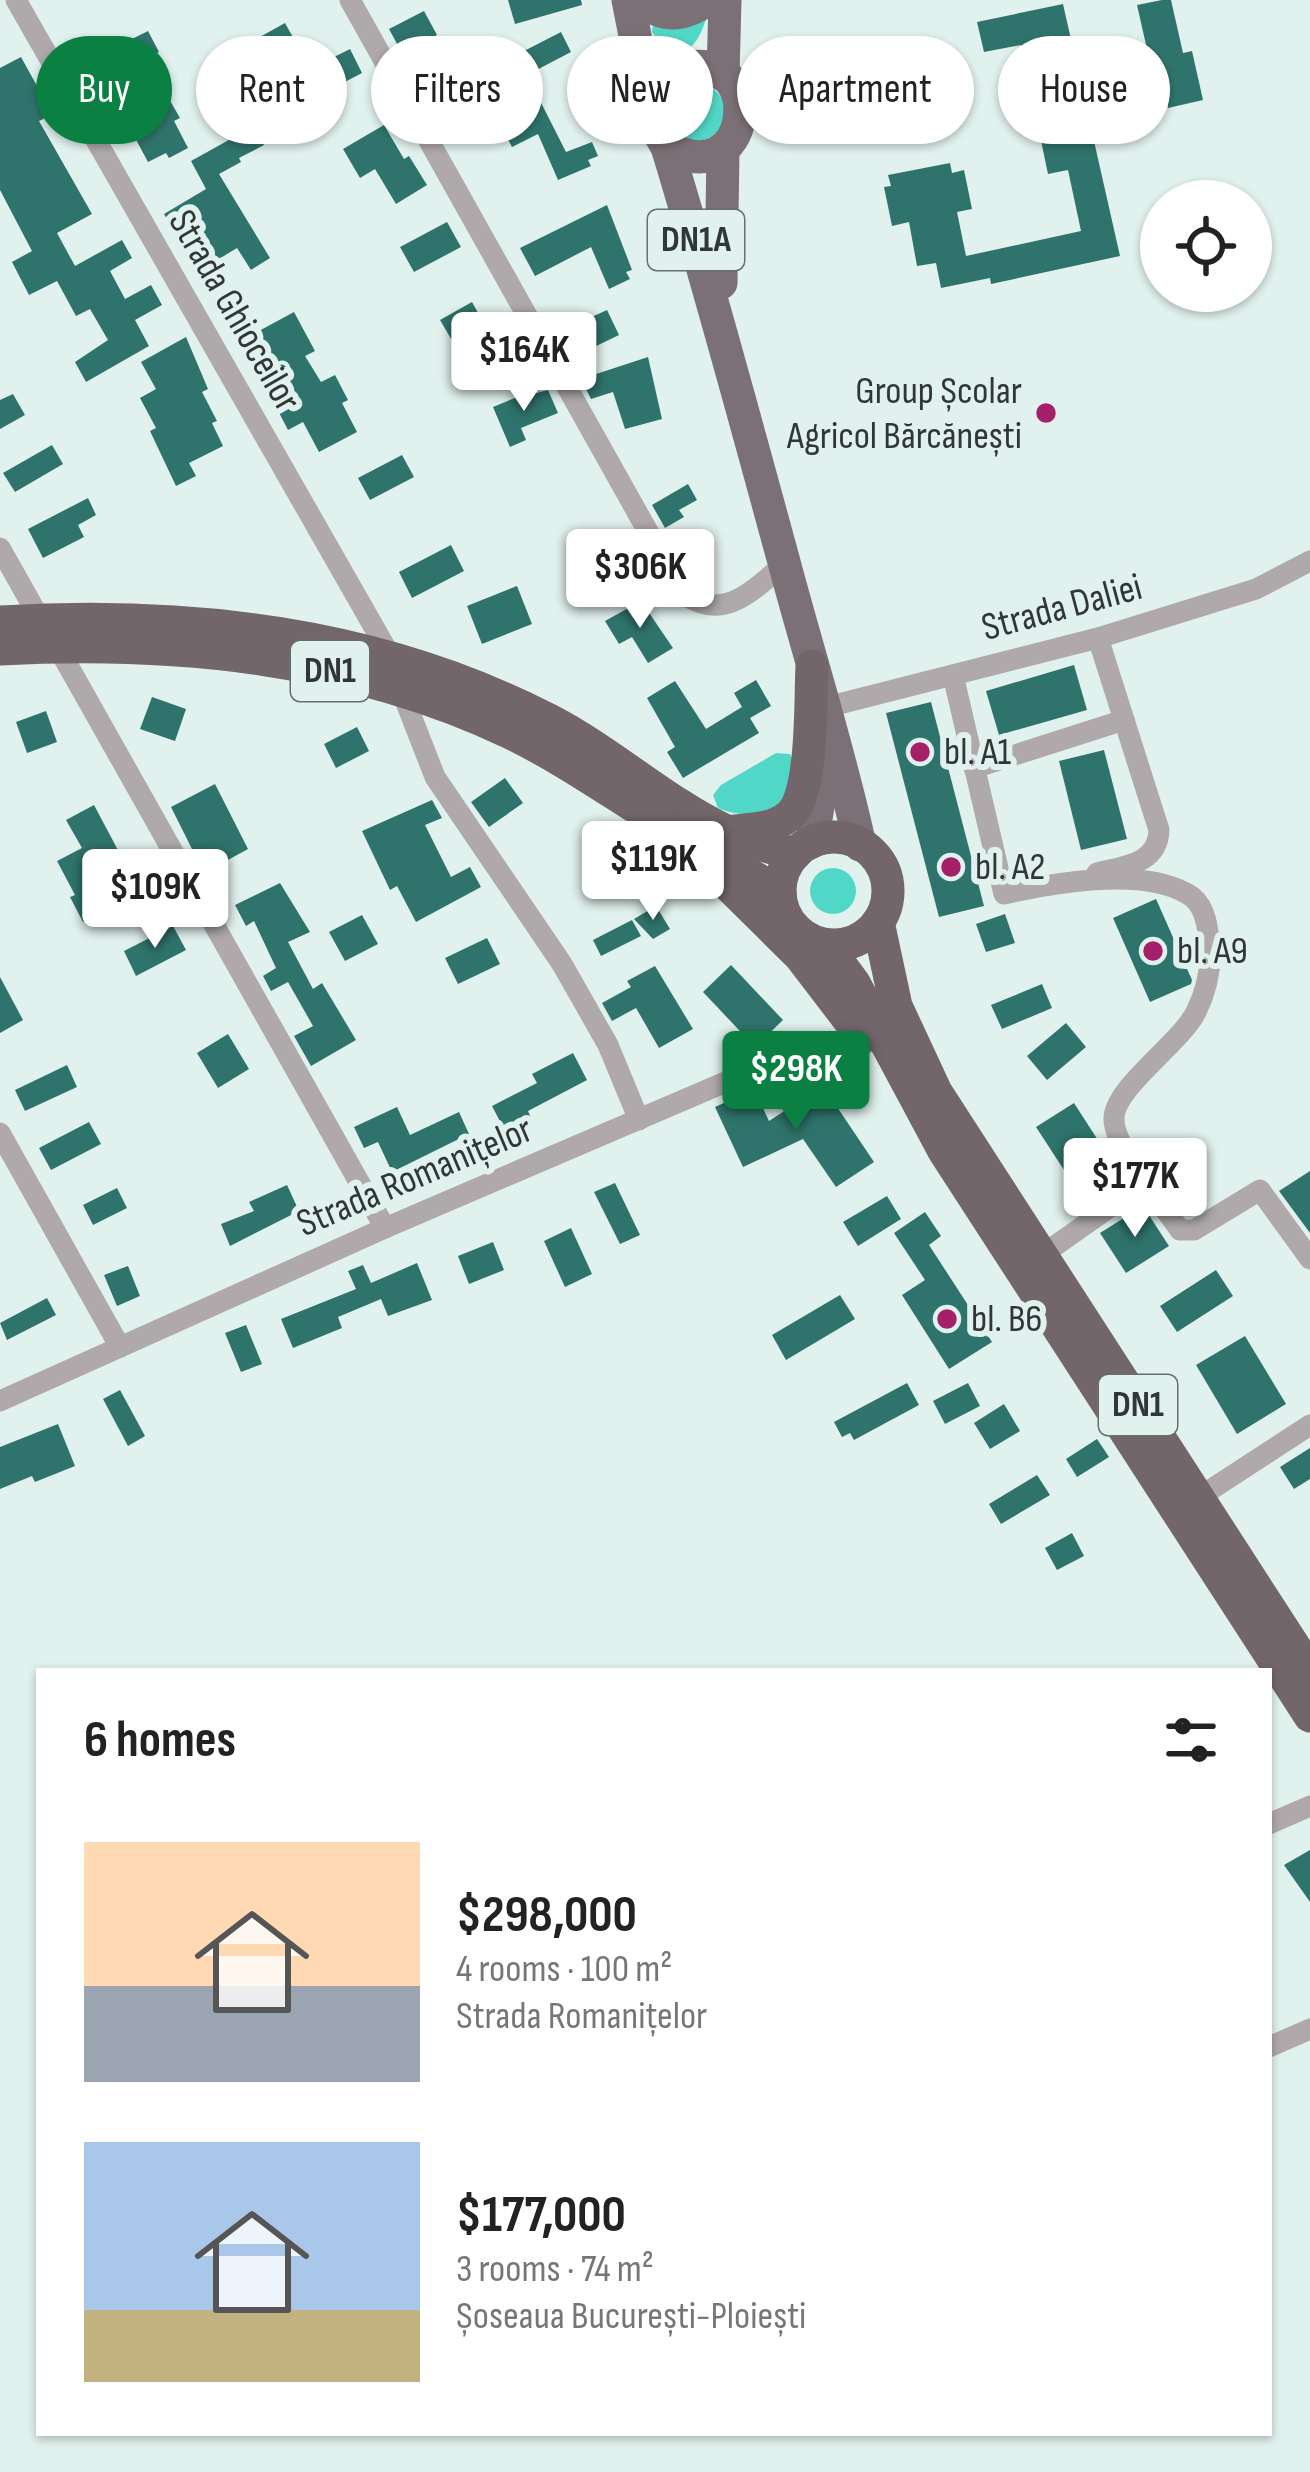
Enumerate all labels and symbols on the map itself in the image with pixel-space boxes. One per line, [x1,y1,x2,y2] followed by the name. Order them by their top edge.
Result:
[158,202,310,420] street label: Strada Ghioceilor
[648,210,744,270] road number: DN1A
[440,312,608,414] pin: $164K
[786,368,1022,460] place label: Group Școlar Agricol Bărcănești
[1033,400,1059,426] marker: Group Școlar Agricol Bărcănești
[556,529,724,631] pin: $306K
[977,564,1147,652] street label: Strada Daliei
[291,641,369,701] road number: DN1
[944,729,1012,776] place label: bl. A1
[907,739,933,765] marker: bl. A1
[569,821,737,923] pin: $119K
[975,844,1045,891] place label: bl. A2
[71,849,239,951] pin: $109K
[938,854,964,880] marker: bl. A2
[1177,928,1248,975] place label: bl. A9
[1140,938,1166,964] marker: bl. A9
[712,1031,880,1133] pin: $298K
[290,1106,540,1248] street label: Strada Romanițelor
[1051,1138,1219,1240] pin: $177K
[971,1296,1042,1343] place label: bl. B6
[934,1306,960,1332] marker: bl. B6
[1099,1375,1177,1435] road number: DN1

